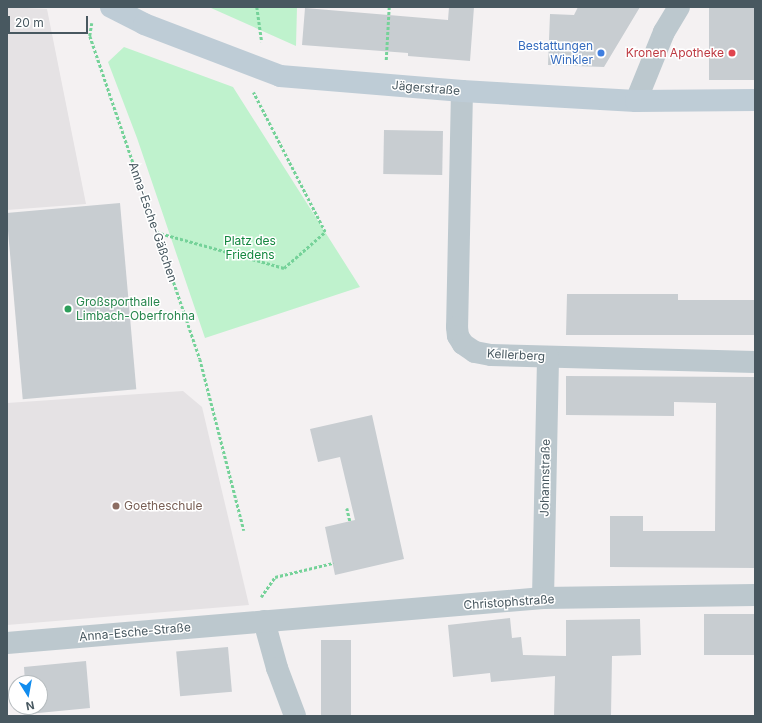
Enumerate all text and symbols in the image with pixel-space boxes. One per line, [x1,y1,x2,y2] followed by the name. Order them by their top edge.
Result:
[10,8,90,34] scale bar
[15,15,44,30] text: 20 m
[518,39,593,67] place label: Bestattungen Winkler
[626,46,724,60] place label: Kronen Apotheke
[596,48,606,58] marker: Bestattungen Winkler
[727,48,737,58] marker: Kronen Apotheke
[391,78,461,98] street label: Jägerstraße
[126,160,180,284] street label: Anna-Esche-Gäßchen
[224,234,276,262] park label: Platz des Friedens
[76,295,195,323] place label: Großsporthalle Limbach-Oberfrohna
[63,304,73,314] marker: Großsporthalle Limbach-Oberfrohna
[487,346,545,364] street label: Kellerberg
[537,439,553,517] street label: Johannstraße
[124,499,202,513] place label: Goetheschule
[111,501,121,511] marker: Goetheschule
[463,592,555,612] street label: Christophstraße
[79,620,191,644] street label: Anna-Esche-Straße
[8,675,48,715] north arrow
[25,698,36,713] text: N

